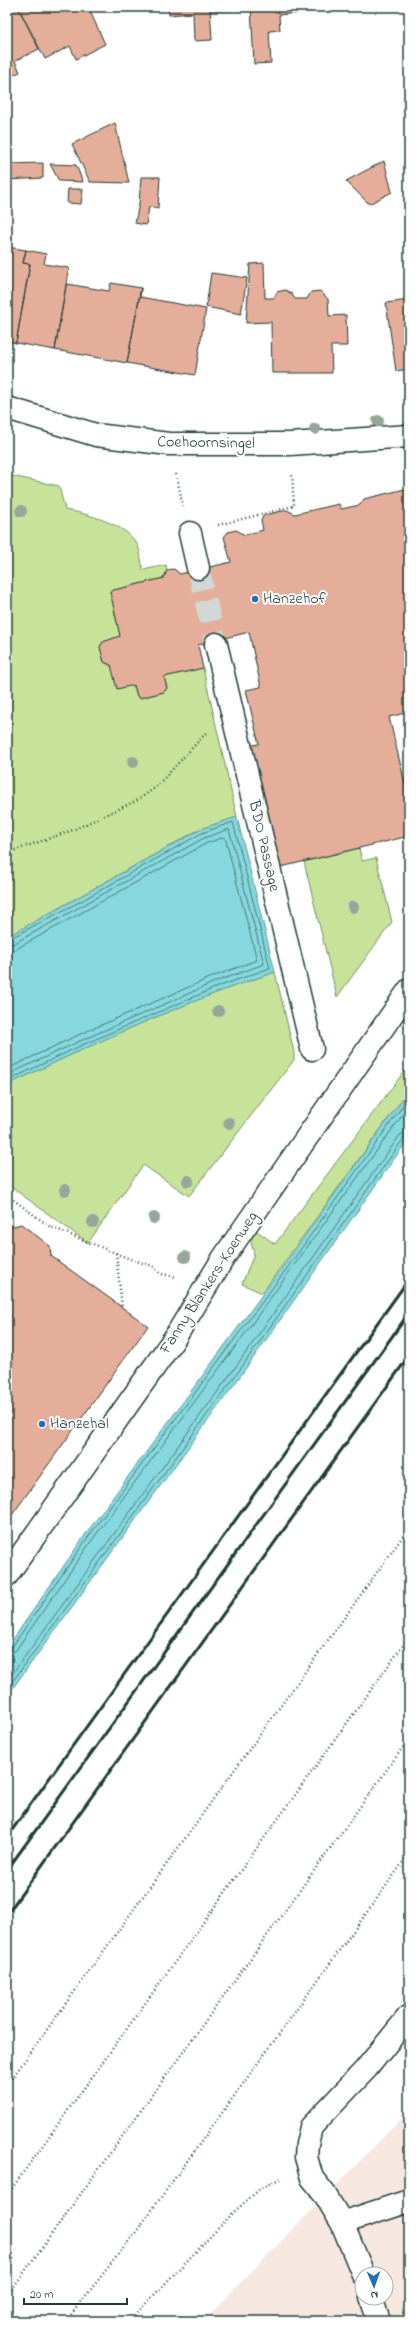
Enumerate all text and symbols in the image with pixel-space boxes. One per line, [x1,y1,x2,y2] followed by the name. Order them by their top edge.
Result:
[157,430,255,456] street label: Coehoornsingel
[263,587,327,611] place label: Hanzehof
[250,594,260,604] marker: Hanzehof
[242,797,286,895] street label: BDO Passage
[153,1207,264,1360] street label: Fanny Blankers-Koenweg
[50,1412,109,1436] place label: Hanzehal
[37,1419,47,1429] marker: Hanzehal
[354,2266,394,2306] north arrow
[24,2280,127,2306] scale bar
[30,2286,53,2304] text: 20 m
[370,2287,378,2303] text: N

